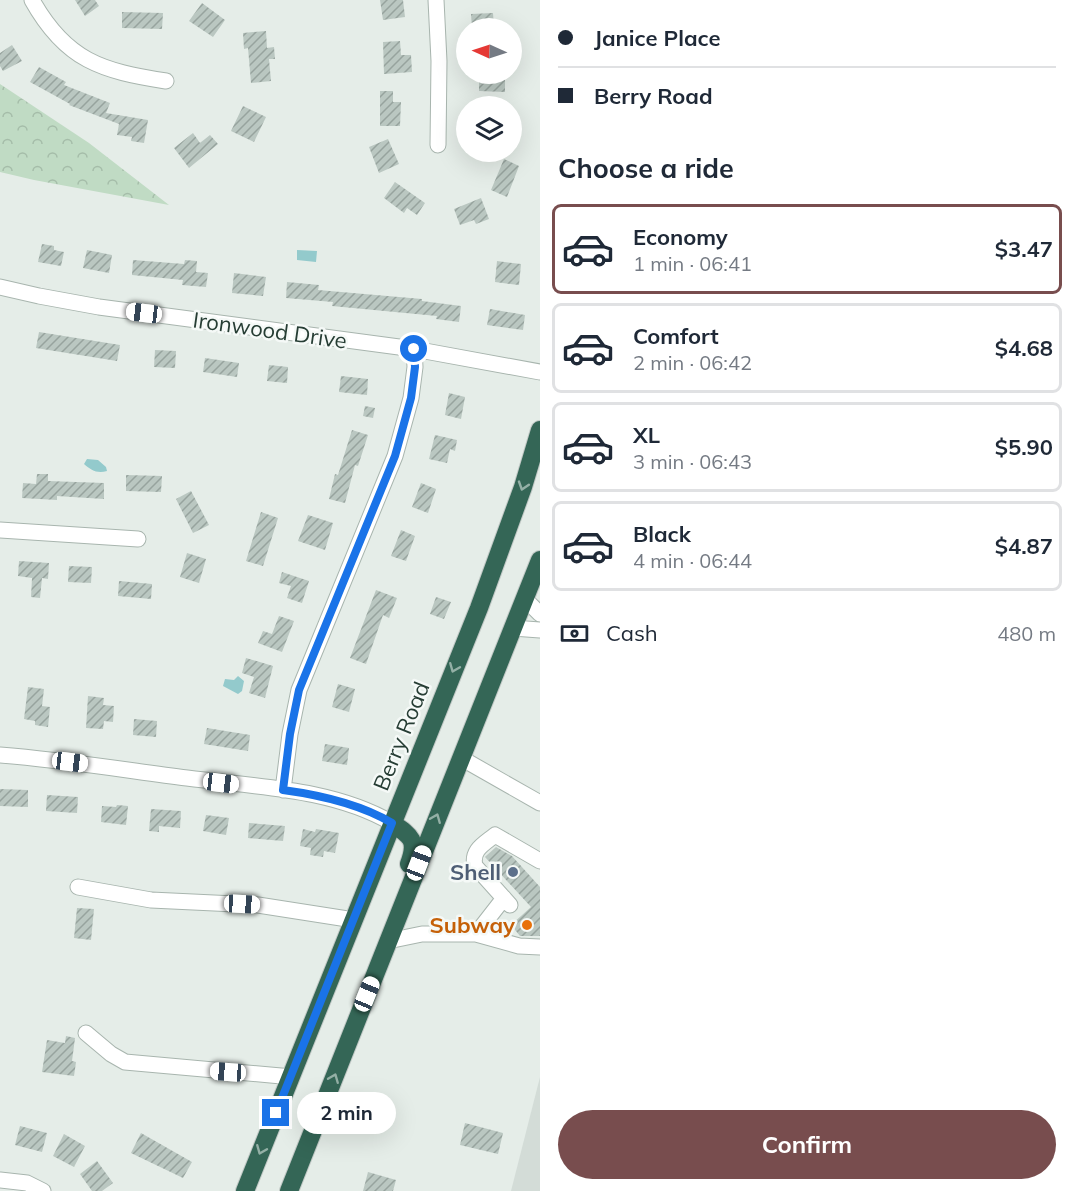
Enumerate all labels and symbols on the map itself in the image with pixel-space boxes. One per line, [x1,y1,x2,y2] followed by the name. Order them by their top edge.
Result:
[456,18,522,84] north arrow
[125,302,163,324] car
[191,305,349,355] street label: Ironwood Drive
[400,335,427,362] route start
[518,480,530,491] one-way arrow
[449,662,461,673] one-way arrow
[366,677,436,795] street label: Berry Road
[51,751,89,773] car
[202,772,240,794] car
[429,814,441,825] one-way arrow
[404,843,434,883] car
[450,858,501,886] place label: Shell
[506,865,520,879] marker: Shell
[224,894,260,914] car
[430,911,515,939] place label: Subway
[520,918,534,932] marker: Subway
[352,974,382,1014] car
[209,1062,247,1082] car
[327,1073,339,1084] one-way arrow
[297,1092,396,1134] callout: 2 min
[262,1099,289,1126] route end
[256,1144,269,1155] one-way arrow

